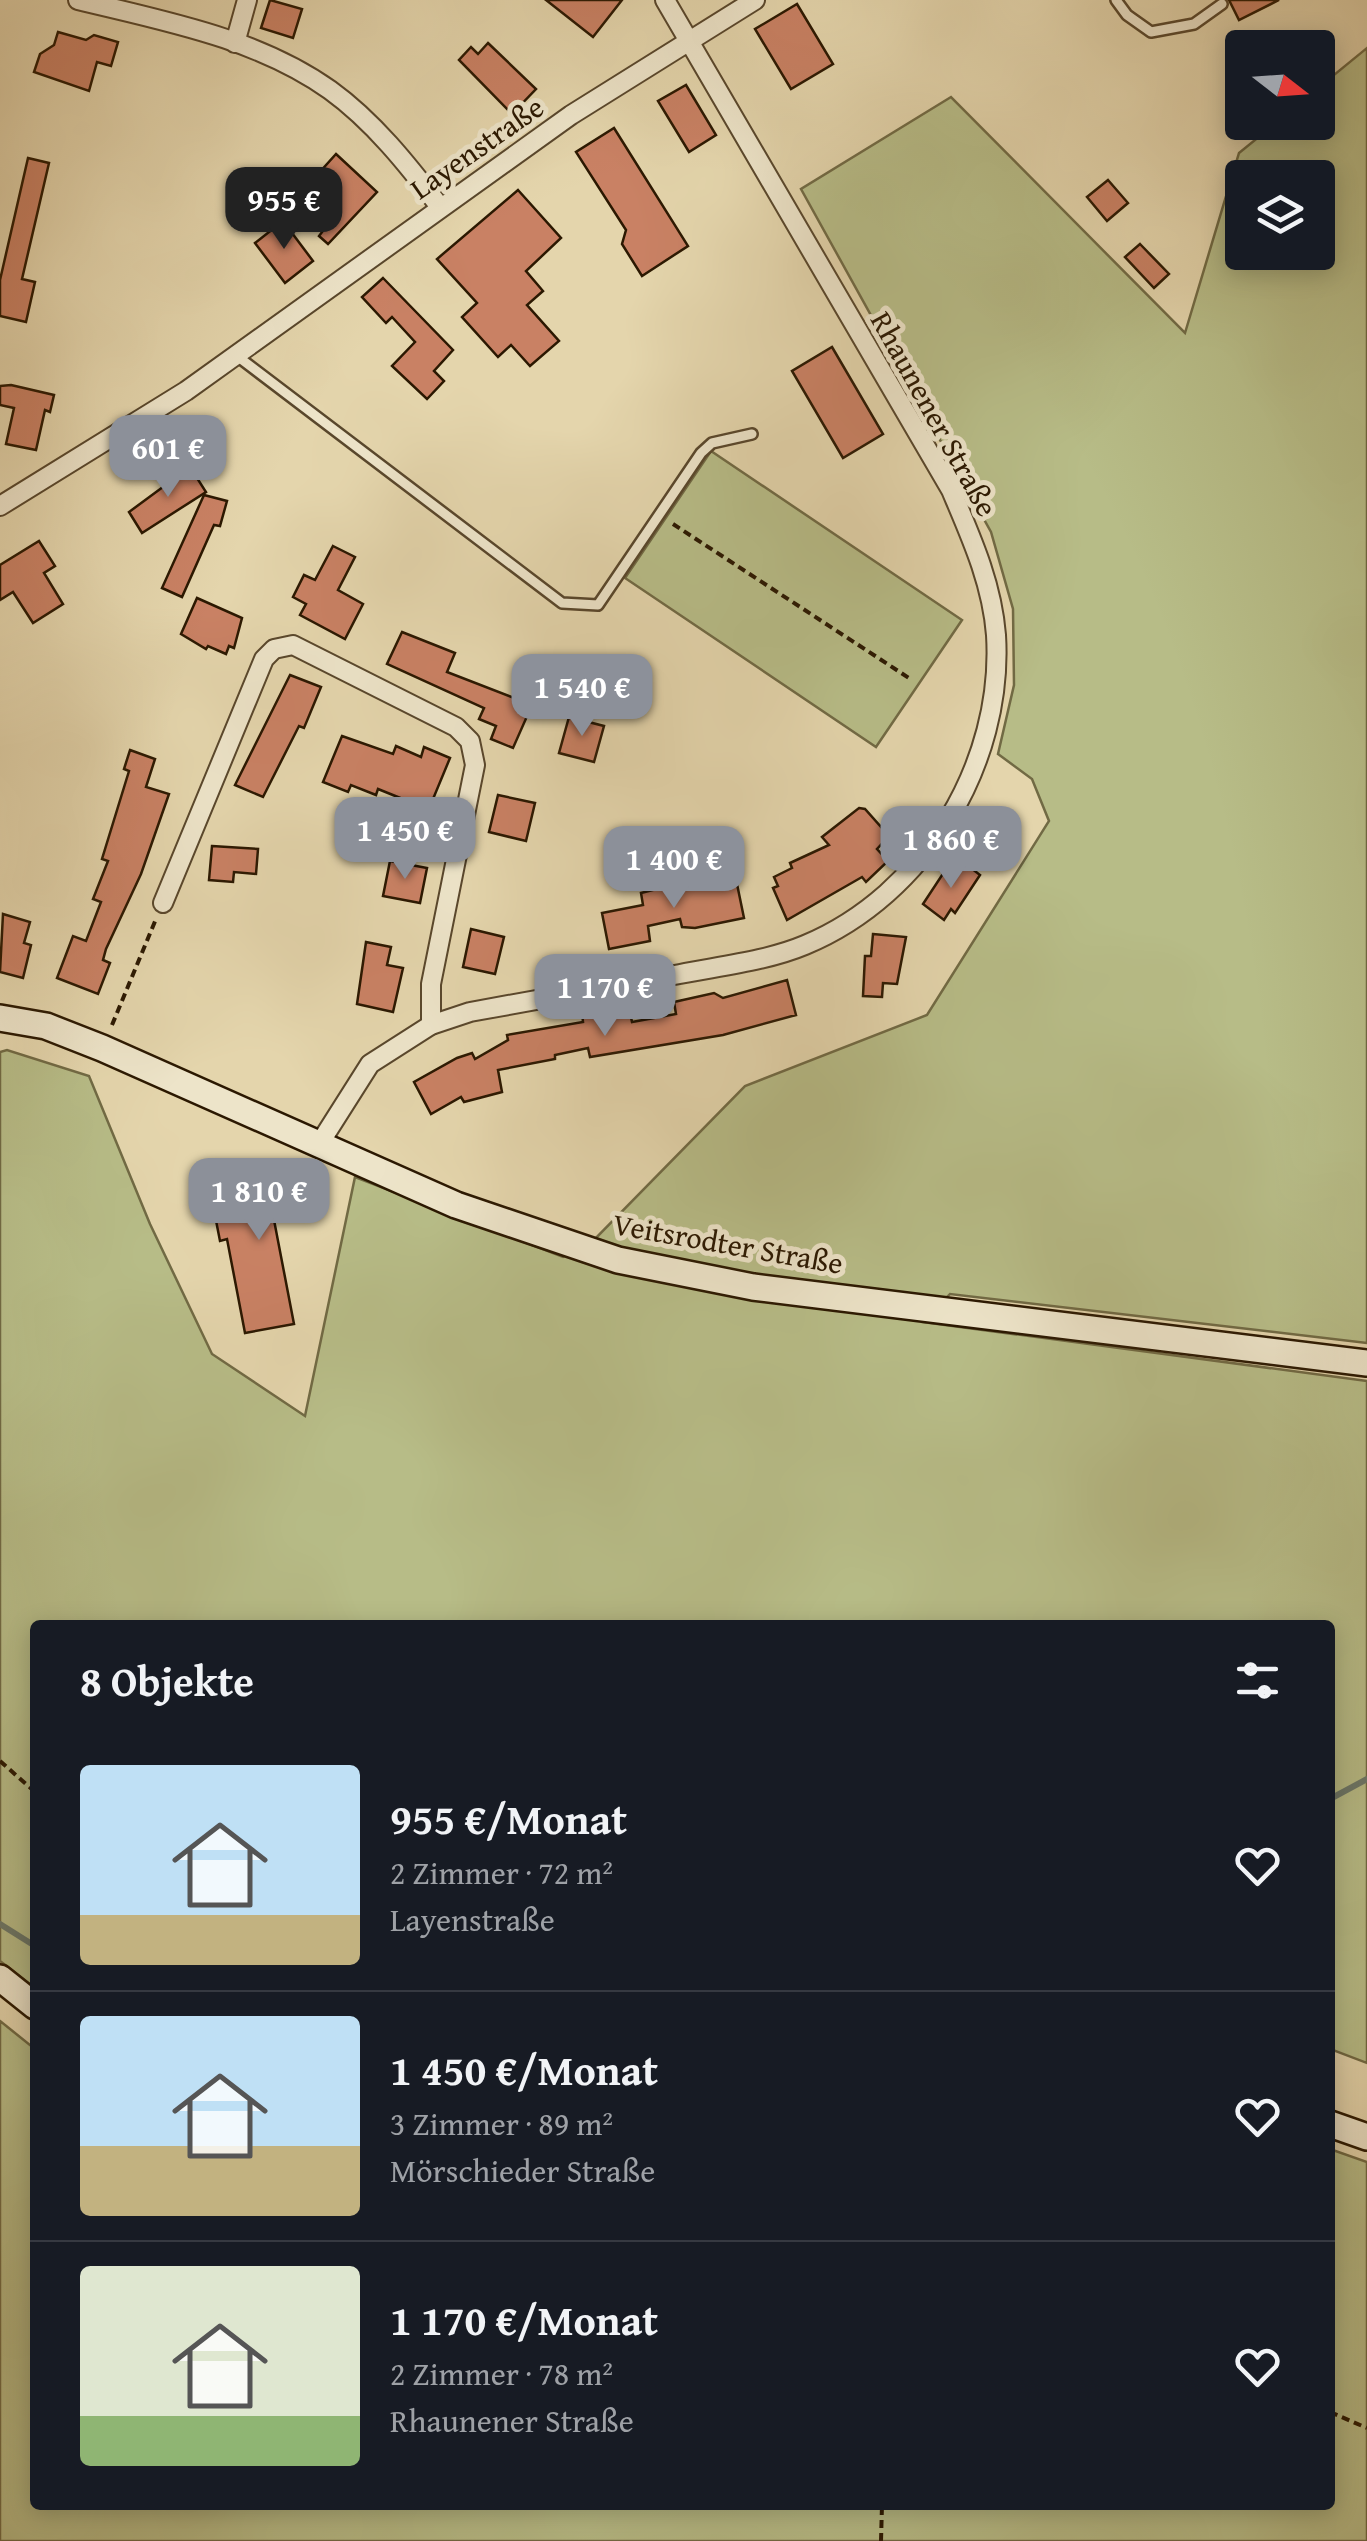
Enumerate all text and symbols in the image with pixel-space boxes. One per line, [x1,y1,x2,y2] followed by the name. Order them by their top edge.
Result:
[1225,30,1335,140] north arrow
[1225,30,1335,270] map controls
[401,85,552,210] street label: Layenstraße
[1225,160,1335,270] button: layers
[214,167,354,252] pin: 955 €
[247,176,321,223] text: 955 €
[860,303,1010,524] street label: Rhaunener Straße
[98,415,238,500] pin: 601 €
[131,424,205,471] text: 601 €
[490,654,674,739] pin: 1 540 €
[534,663,630,710] text: 1 540 €
[313,797,497,882] pin: 1 450 €
[357,806,453,853] text: 1 450 €
[859,806,1043,891] pin: 1 860 €
[903,815,999,862] text: 1 860 €
[582,826,766,911] pin: 1 400 €
[626,835,722,882] text: 1 400 €
[513,954,697,1039] pin: 1 170 €
[557,963,653,1010] text: 1 170 €
[167,1158,351,1243] pin: 1 810 €
[211,1167,307,1214] text: 1 810 €
[610,1201,847,1285] street label: Veitsrodter Straße
[80,1650,254,1711] text: 8 Objekte
[1230,1653,1285,1708] icon: filters
[390,1788,627,1849] text: 955 €/Monat
[160,1805,280,1925] icon: home
[1230,1838,1285,1893] icon: heart
[390,1849,613,1896] text: 2 Zimmer · 72 m²
[390,1896,555,1943] text: Layenstraße
[390,2039,658,2100] text: 1 450 €/Monat
[160,2056,280,2176] icon: home
[1230,2089,1285,2144] icon: heart
[390,2100,613,2147] text: 3 Zimmer · 89 m²
[390,2147,655,2194] text: Mörschieder Straße
[390,2289,658,2350] text: 1 170 €/Monat
[160,2306,280,2426] icon: home
[1230,2339,1285,2394] icon: heart
[390,2350,613,2397] text: 2 Zimmer · 78 m²
[390,2397,634,2444] text: Rhaunener Straße

